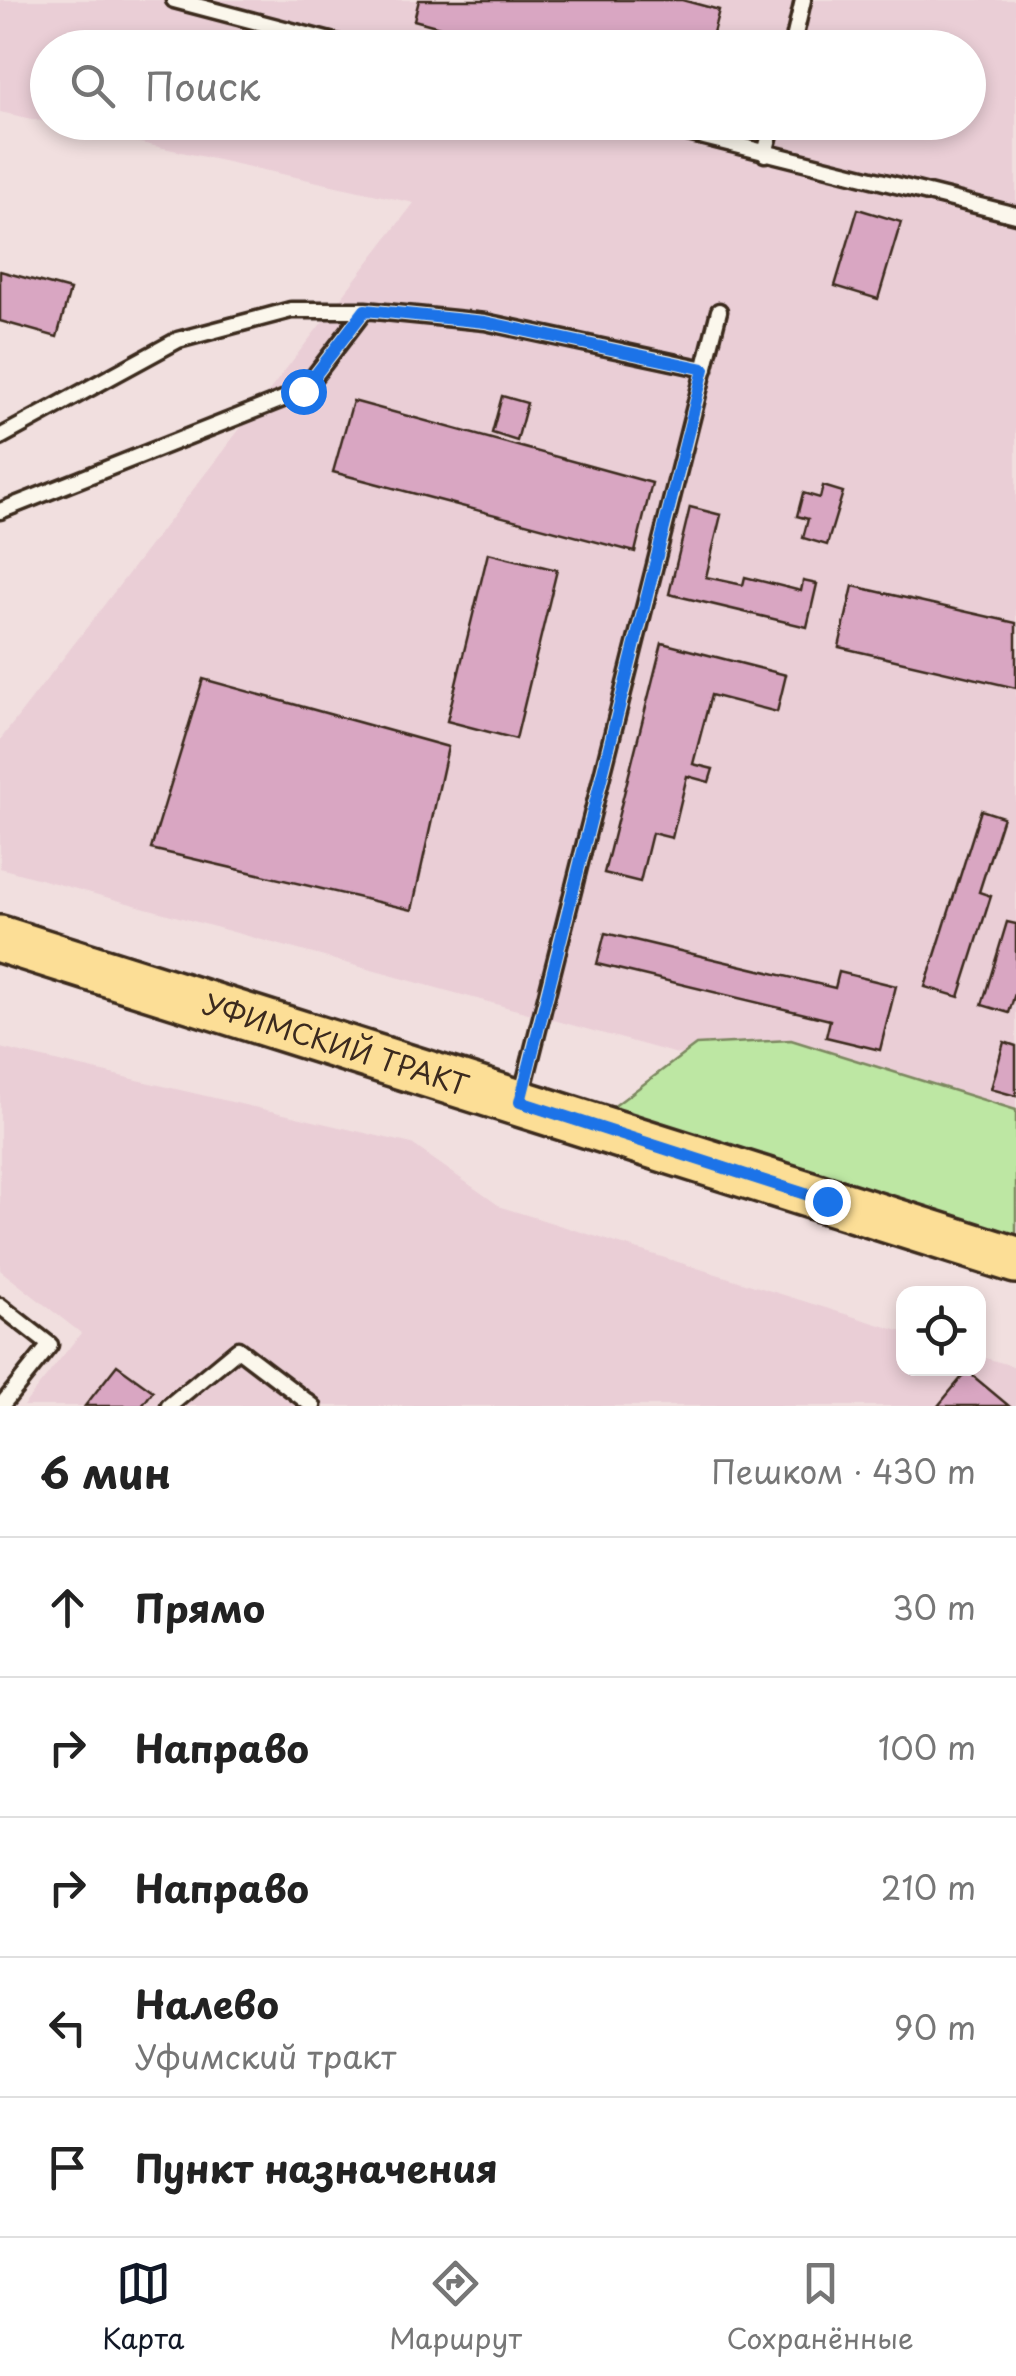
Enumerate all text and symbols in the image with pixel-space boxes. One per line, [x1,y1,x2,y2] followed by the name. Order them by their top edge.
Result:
[30,30,986,140] search box
[145,57,260,114] text: Поиск
[65,58,120,113] icon: search
[281,369,327,415] route start
[198,981,474,1106] street label: УФИМСКИЙ ТРАКТ
[805,1179,851,1225] route end
[896,1286,986,1376] map controls
[896,1286,986,1376] button: locate
[40,1440,171,1503] text: 6 мин
[711,1447,976,1495] text: Пешком · 430 m
[135,1579,265,1636] text: Прямо
[40,1580,95,1635] icon: ahead
[892,1583,976,1631] text: 30 m
[135,1719,309,1776] text: Направо
[40,1720,95,1775] icon: right
[878,1723,976,1771] text: 100 m
[135,1859,309,1916] text: Направо
[40,1860,95,1915] icon: right
[881,1863,976,1911] text: 210 m
[135,1975,279,2032] text: Налево
[40,2000,95,2055] icon: left
[894,2003,976,2051] text: 90 m
[135,2032,396,2080] text: Уфимский тракт
[135,2139,498,2196] text: Пункт назначения
[40,2140,95,2195] icon: arrive
[102,2256,185,2359] tab: Карта
[389,2256,522,2359] tab: Маршрут
[726,2256,914,2359] tab: Сохранённые

